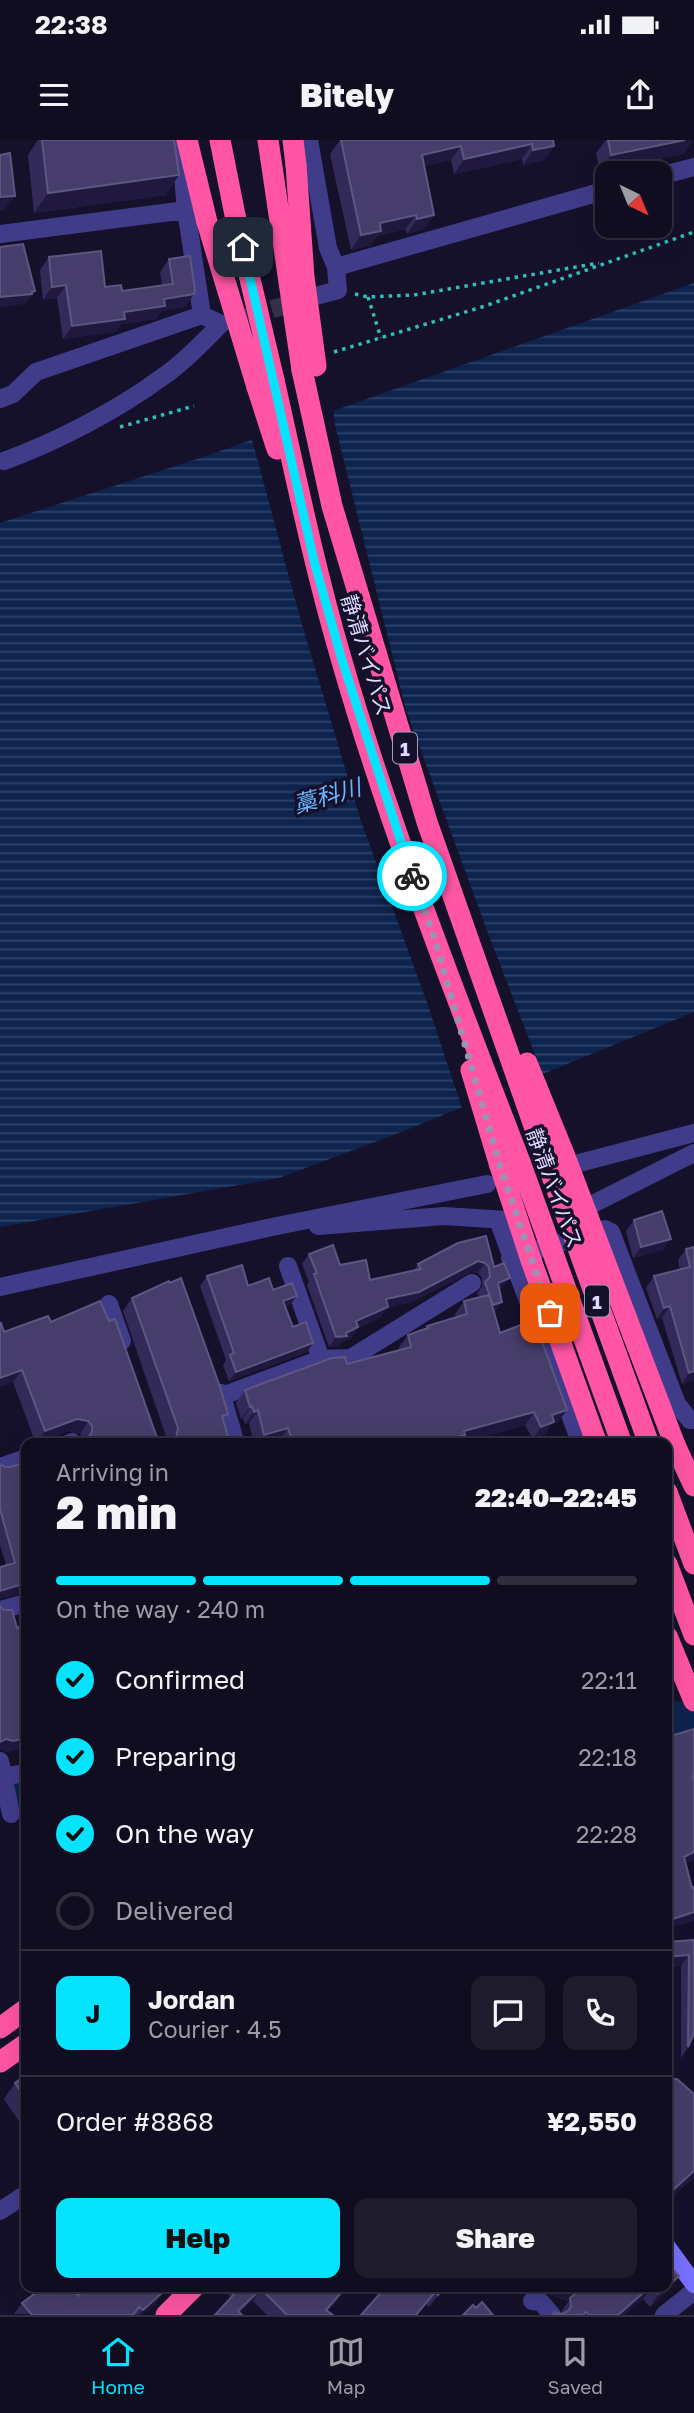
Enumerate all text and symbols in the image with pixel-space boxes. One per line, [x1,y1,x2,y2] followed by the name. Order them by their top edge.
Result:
[35,9,108,40] text: 22:38
[35,76,73,114] icon: menu
[300,76,394,114] text: Bitely
[621,76,659,114] icon: share
[595,161,672,238] north arrow
[595,161,672,238] map controls
[213,217,273,277] pin
[224,228,262,266] icon: home
[336,591,398,719] street label: 静清バイパス
[393,733,417,764] road number: 1
[290,771,367,818] water label: 藁科川
[377,841,447,911] courier
[393,857,431,895] icon: bike
[521,1125,589,1251] street label: 静清バイパス
[520,1283,580,1343] pin
[585,1286,609,1316] road number: 1
[531,1294,569,1332] icon: bag
[56,1458,169,1486] text: Arriving in
[475,1482,637,1513] text: 22:40–22:45
[56,1484,177,1539] text: 2 min
[56,1595,265,1623] text: On the way · 240 m
[56,1661,94,1699] icon: check
[115,1664,245,1695] text: Confirmed
[581,1666,637,1694] text: 22:11
[56,1738,94,1776] icon: check
[115,1741,237,1772] text: Preparing
[578,1743,637,1771] text: 22:18
[56,1815,94,1853] icon: check
[115,1818,254,1849] text: On the way
[576,1820,637,1848] text: 22:28
[115,1895,234,1926] text: Delivered
[471,1976,545,2050] button: chat
[563,1976,637,2050] button: phone
[148,1984,235,2015] text: Jordan
[86,1998,100,2029] text: J
[148,2015,281,2043] text: Courier · 4.5
[56,2106,214,2137] text: Order #8868
[547,2106,637,2137] text: ¥2,550
[56,2198,340,2278] button: Help
[354,2198,637,2278] button: Share
[91,2333,145,2398] tab: Home
[327,2333,365,2398] tab: Map
[547,2333,603,2398] tab: Saved

